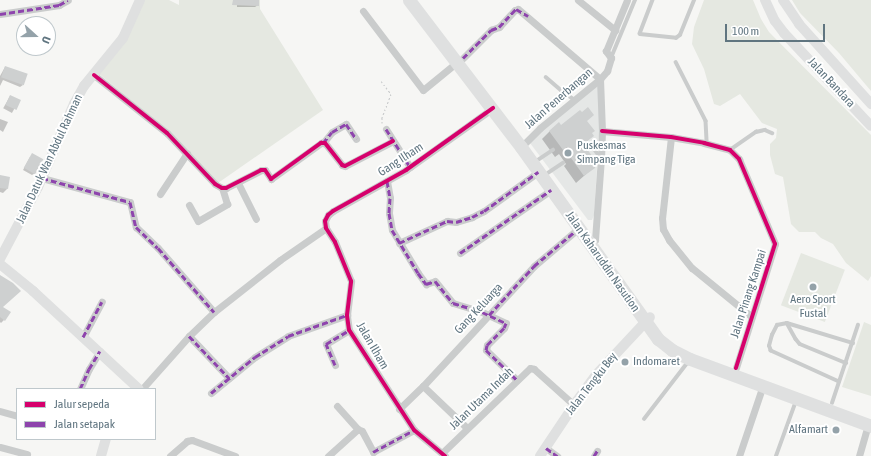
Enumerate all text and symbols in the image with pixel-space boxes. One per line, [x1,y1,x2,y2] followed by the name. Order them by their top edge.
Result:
[16,16,56,56] north arrow
[727,16,827,42] scale bar
[732,24,759,38] text: 100 m
[40,35,53,45] text: U
[804,55,858,111] street label: Jalan Bandara
[522,66,596,132] street label: Jalan Penerbangan
[14,92,86,226] street label: Jalan Datuk Wan Abdul Rahman
[577,139,636,167] place label: Puskesmas Simpang Tiga
[376,140,426,180] street label: Gang Ilham
[562,147,574,159] marker: Puskesmas Simpang Tiga
[562,209,642,315] street label: Jalan Kaharuddin Nasution
[728,248,770,340] street label: Jalan Pinang Kampai
[452,281,506,337] street label: Gang Keluarga
[808,282,818,292] marker: Aero Sport Fustal
[790,293,836,321] place label: Aero Sport Fustal
[353,320,391,372] street label: Jalan Ilham
[563,350,621,418] street label: Jalan Tengku Bey
[633,355,680,369] place label: Indomaret
[620,357,630,367] marker: Indomaret
[447,365,517,433] street label: Jalan Utama Indah
[16,388,156,440] legend
[54,397,110,411] text: Jalur sepeda
[54,417,115,431] text: Jalan setapak
[789,423,828,437] place label: Alfamart
[831,425,841,435] marker: Alfamart

